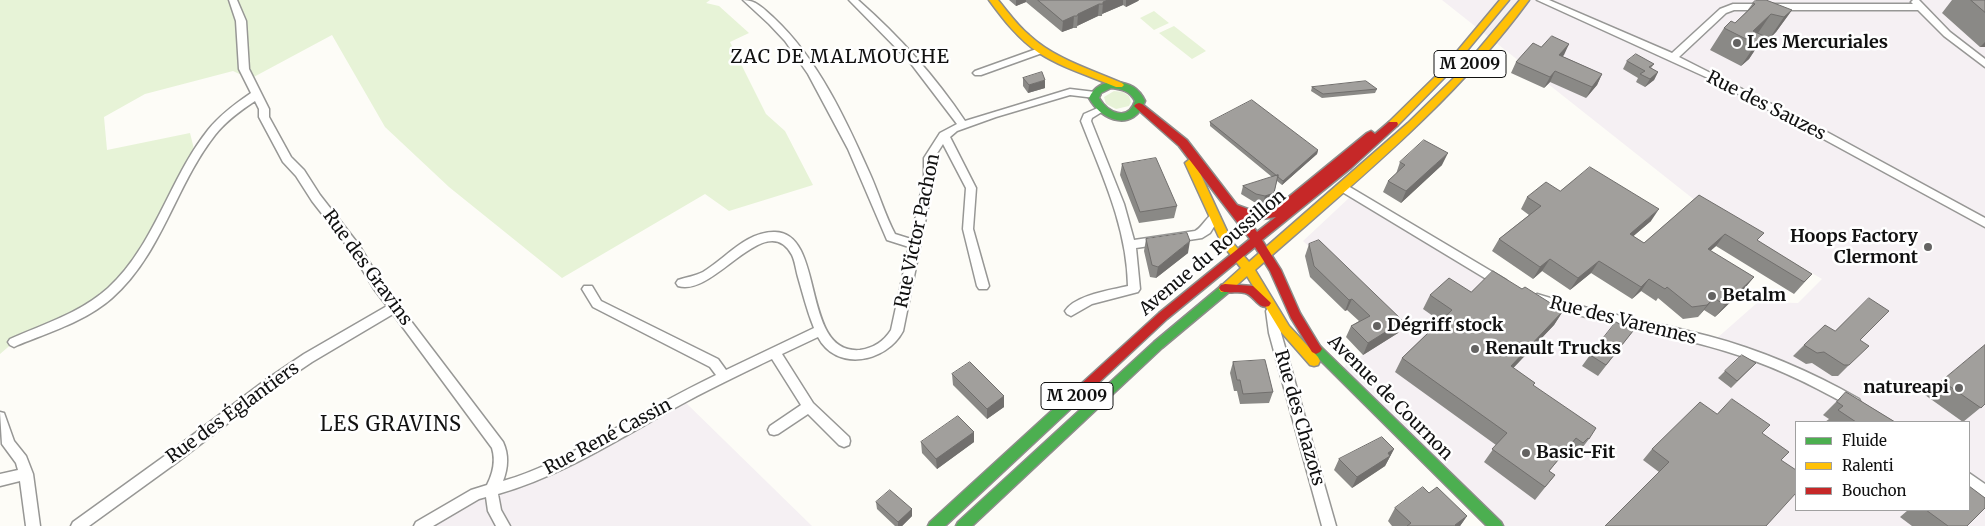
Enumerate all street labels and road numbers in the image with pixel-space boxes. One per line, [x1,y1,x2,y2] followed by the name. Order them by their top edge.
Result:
[1434,51,1506,78] road number: M 2009
[1703,67,1829,145] street label: Rue des Sauzes
[891,152,945,310] street label: Rue Victor Pachon
[1135,185,1291,321] street label: Avenue du Roussillon
[318,206,416,330] street label: Rue des Gravins
[1547,292,1699,350] street label: Rue des Varennes
[1323,331,1457,465] street label: Avenue de Cournon
[1269,348,1329,488] street label: Rue des Chazots
[162,358,304,468] street label: Rue des Églantiers
[1041,382,1113,410] road number: M 2009
[541,394,675,480] street label: Rue René Cassin

